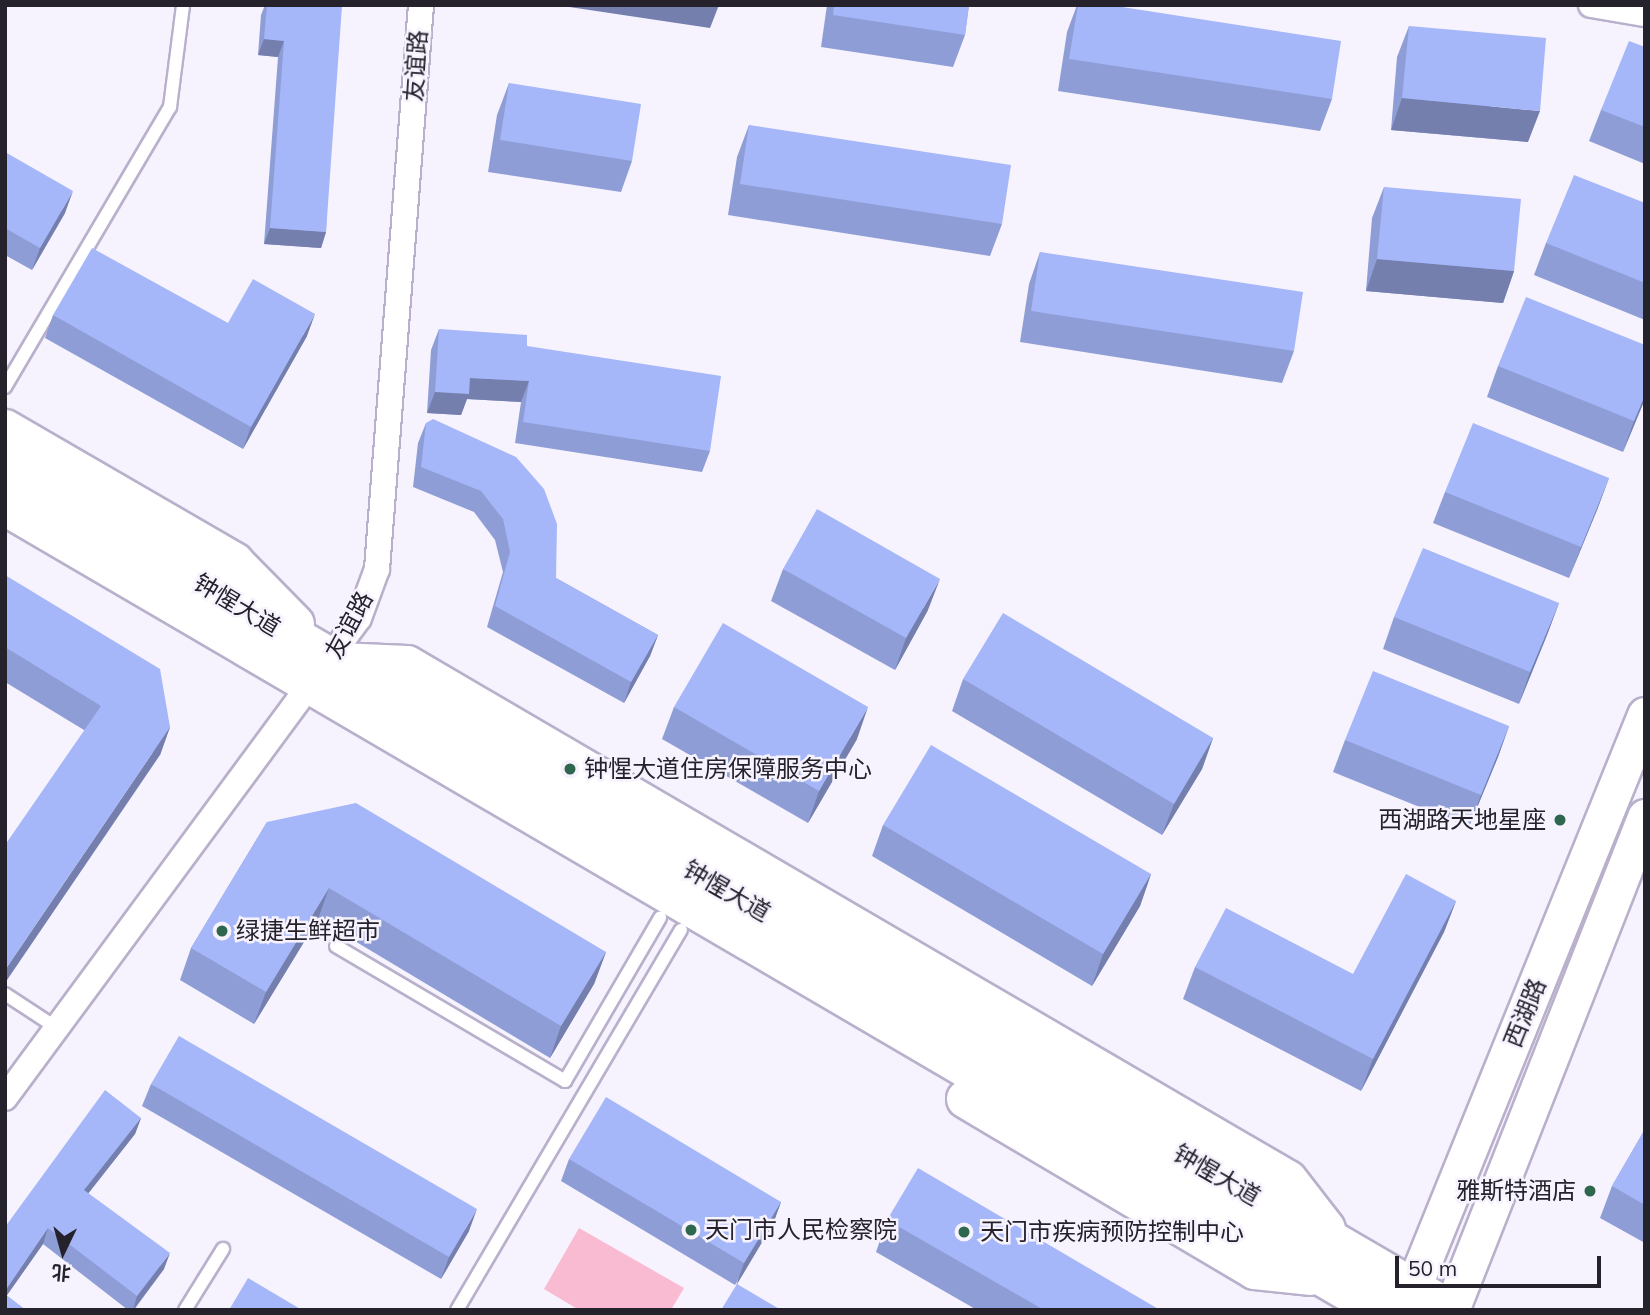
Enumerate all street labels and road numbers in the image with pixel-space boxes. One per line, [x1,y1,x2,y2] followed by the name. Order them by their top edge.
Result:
[399,29,433,103] street label: 友谊路
[188,568,286,642] street label: 钟惺大道
[319,586,379,664] street label: 友谊路
[678,855,776,927] street label: 钟惺大道
[1498,974,1552,1052] street label: 西湖路
[1168,1139,1266,1211] street label: 钟惺大道

